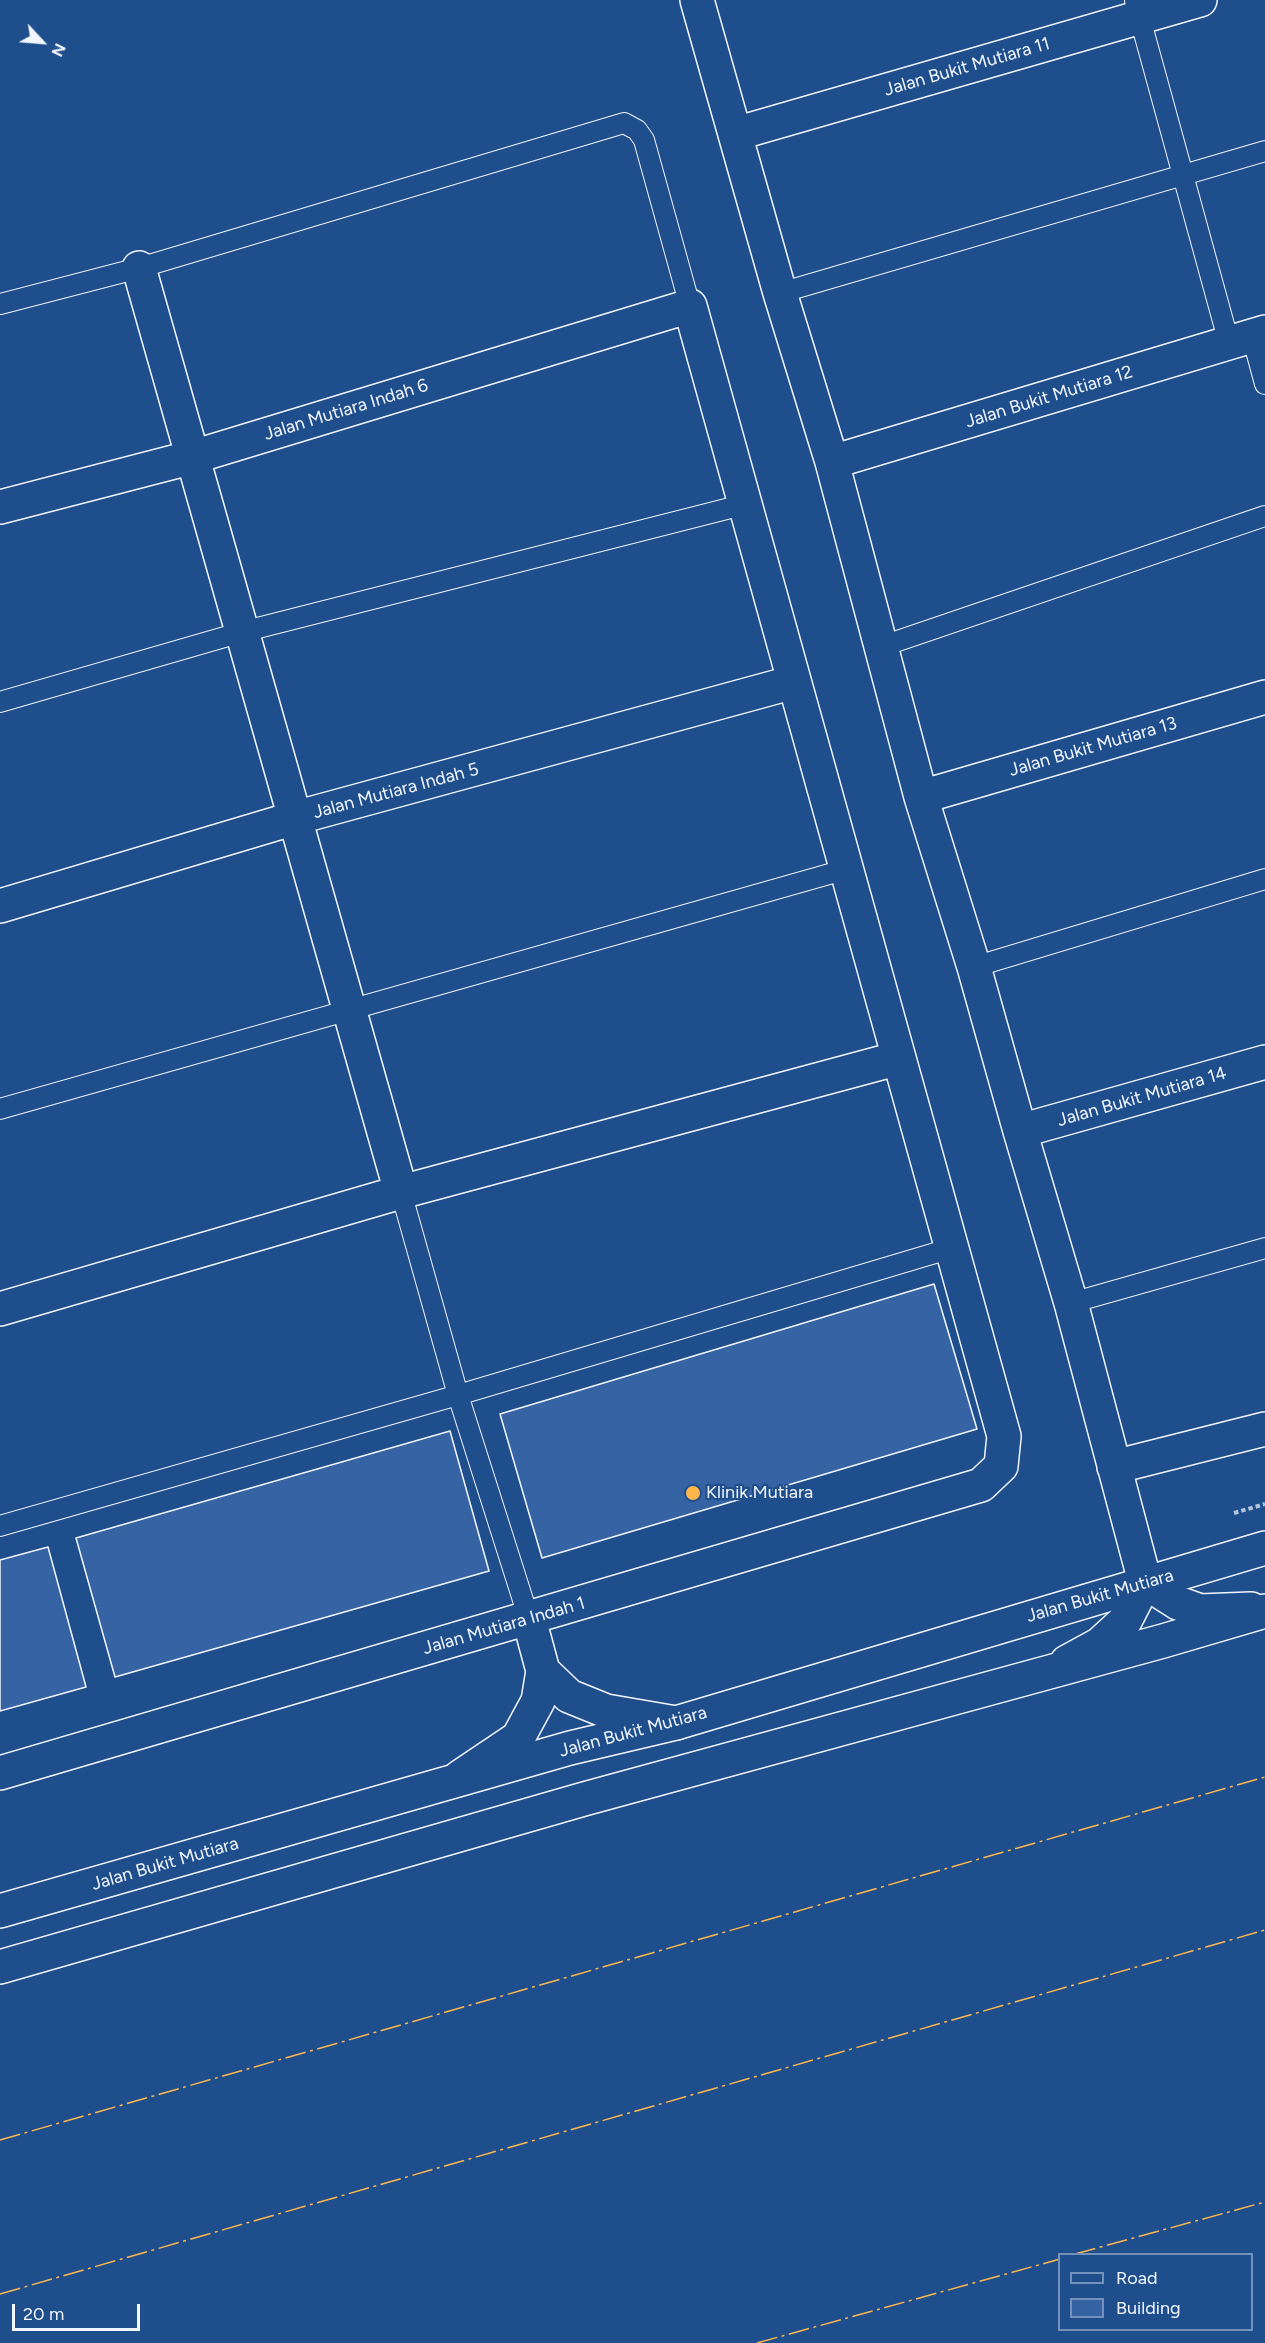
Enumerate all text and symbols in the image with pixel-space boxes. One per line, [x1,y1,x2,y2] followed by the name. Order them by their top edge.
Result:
[12,12,72,72] north arrow
[882,33,1052,101] street label: Jalan Bukit Mutiara 11
[47,40,70,60] text: N
[963,361,1135,433] street label: Jalan Bukit Mutiara 12
[261,375,431,445] street label: Jalan Mutiara Indah 6
[1007,713,1179,781] street label: Jalan Bukit Mutiara 13
[311,758,481,824] street label: Jalan Mutiara Indah 5
[1055,1062,1229,1132] street label: Jalan Bukit Mutiara 14
[706,1482,813,1504] place label: Klinik Mutiara
[684,1484,702,1502] marker: Klinik Mutiara
[1024,1565,1176,1627] street label: Jalan Bukit Mutiara
[420,1592,588,1660] street label: Jalan Mutiara Indah 1
[557,1702,709,1762] street label: Jalan Bukit Mutiara
[89,1833,241,1895] street label: Jalan Bukit Mutiara
[1058,2253,1253,2331] legend
[1116,2267,1157,2289] text: Road
[15,2292,142,2330] scale bar
[1116,2297,1181,2319] text: Building
[23,2303,64,2325] text: 20 m

